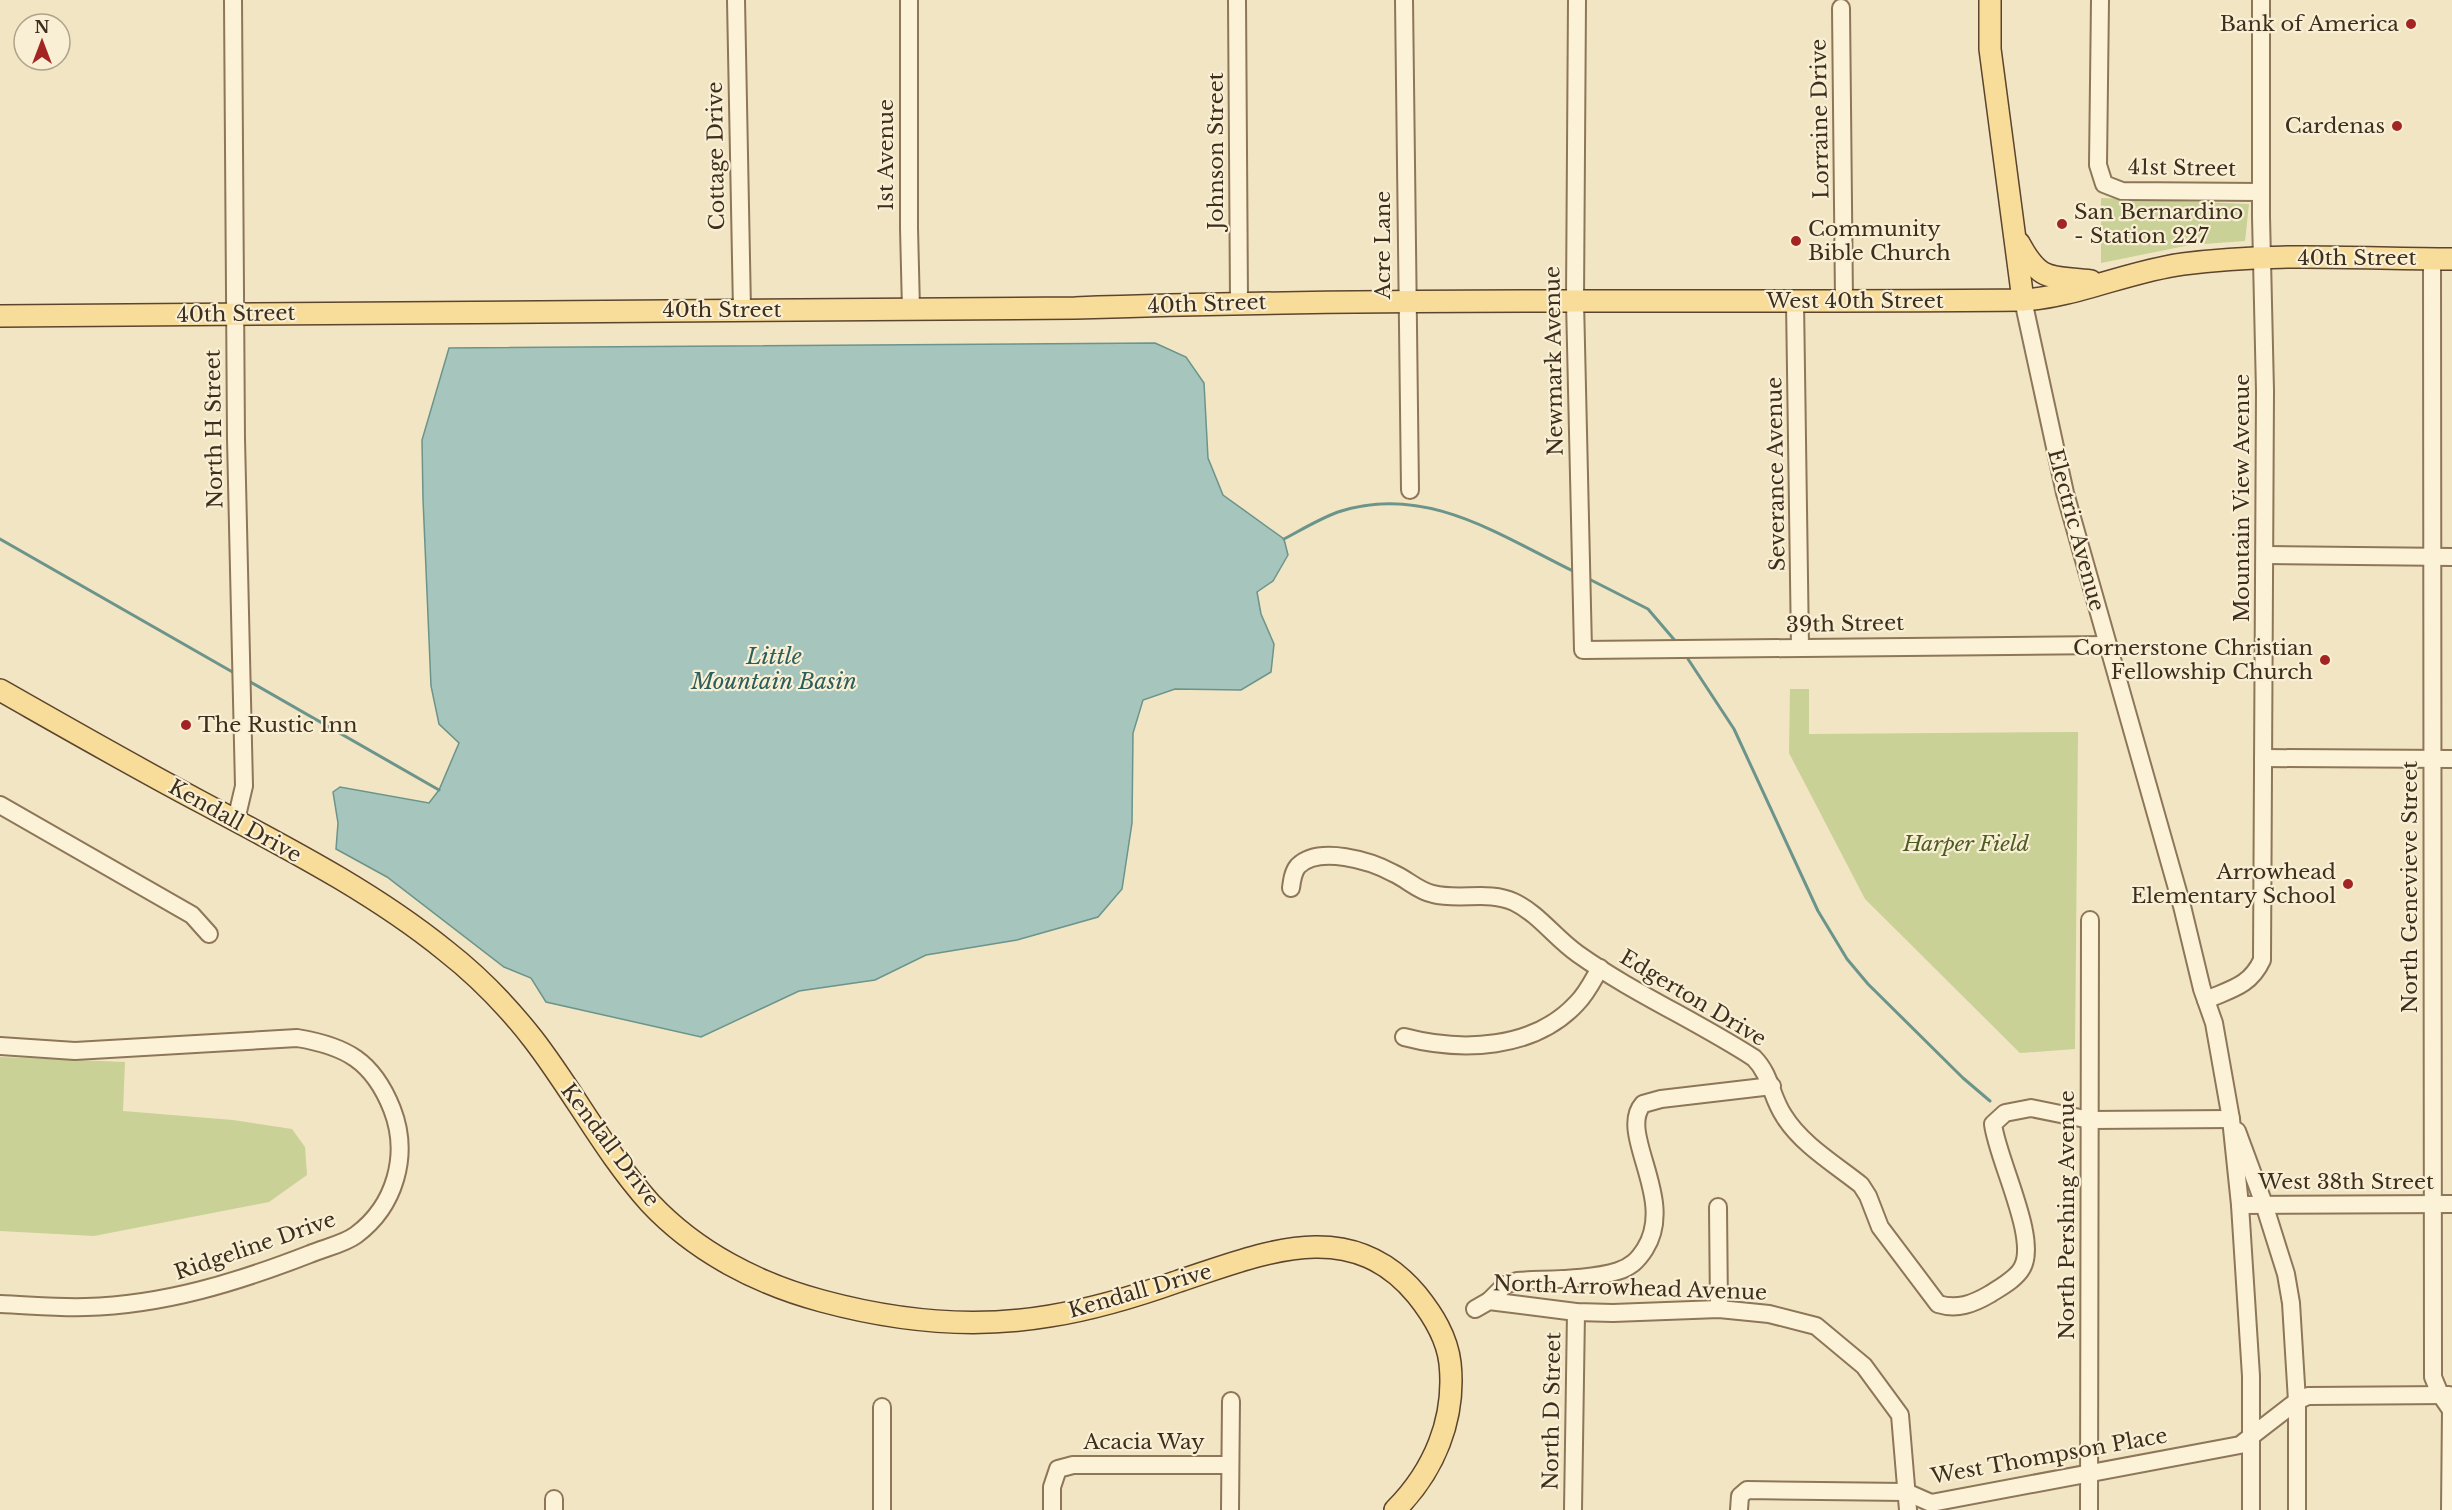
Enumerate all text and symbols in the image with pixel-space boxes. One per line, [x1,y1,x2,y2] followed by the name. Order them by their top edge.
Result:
[2220,11,2399,37] place label: Bank of America
[12,12,72,72] north arrow
[34,17,50,37] text: N
[2404,17,2418,31] marker: Bank of America
[1806,39,1834,199] street label: Lorraine Drive
[1203,72,1229,233] street label: Johnson Street
[702,81,730,231] street label: Cottage Drive
[873,99,899,211] street label: 1st Avenue
[2285,113,2385,139] place label: Cardenas
[2390,119,2404,133] marker: Cardenas
[2128,154,2236,182] street label: 41st Street
[1370,191,1396,300] street label: Acre Lane
[2074,199,2243,249] place label: San Bernardino - Station 227
[1808,216,1951,266] place label: Community Bible Church
[2055,217,2069,231] marker: San Bernardino - Station 227
[1789,234,1803,248] marker: Community Bible Church
[2298,245,2416,271] street label: 40th Street
[1539,266,1569,456] street label: Newmark Avenue
[1765,288,1944,314] street label: West 40th Street
[1147,289,1267,319] street label: 40th Street
[663,297,781,323] street label: 40th Street
[176,300,296,328] street label: 40th Street
[200,349,228,509] street label: North H Street
[2229,374,2255,622] street label: Mountain View Avenue
[1761,377,1791,571] street label: Severance Avenue
[2042,446,2110,614] street label: Electric Avenue
[1786,610,1904,638] street label: 39th Street
[2073,635,2313,685] place label: Cornerstone Christian Fellowship Church
[690,643,857,695] water label: Little Mountain Basin
[2318,653,2332,667] marker: Cornerstone Christian Fellowship Church
[198,712,358,738] place label: The Rustic Inn
[179,718,193,732] marker: The Rustic Inn
[2397,761,2423,1013] street label: North Genevieve Street
[164,774,306,868] street label: Kendall Drive
[1902,831,2029,857] park label: Harper Field
[2131,859,2336,909] place label: Arrowhead Elementary School
[2341,877,2355,891] marker: Arrowhead Elementary School
[1615,944,1771,1052] street label: Edgerton Drive
[555,1078,665,1212] street label: Kendall Drive
[2054,1090,2080,1340] street label: North Pershing Avenue
[2257,1169,2434,1195] street label: West 38th Street
[171,1206,339,1286] street label: Ridgeline Drive
[1065,1258,1215,1324] street label: Kendall Drive
[1493,1270,1767,1306] street label: North Arrowhead Avenue
[1538,1332,1566,1490] street label: North D Street
[1928,1422,2169,1490] street label: West Thompson Place
[1082,1429,1205,1455] street label: Acacia Way

